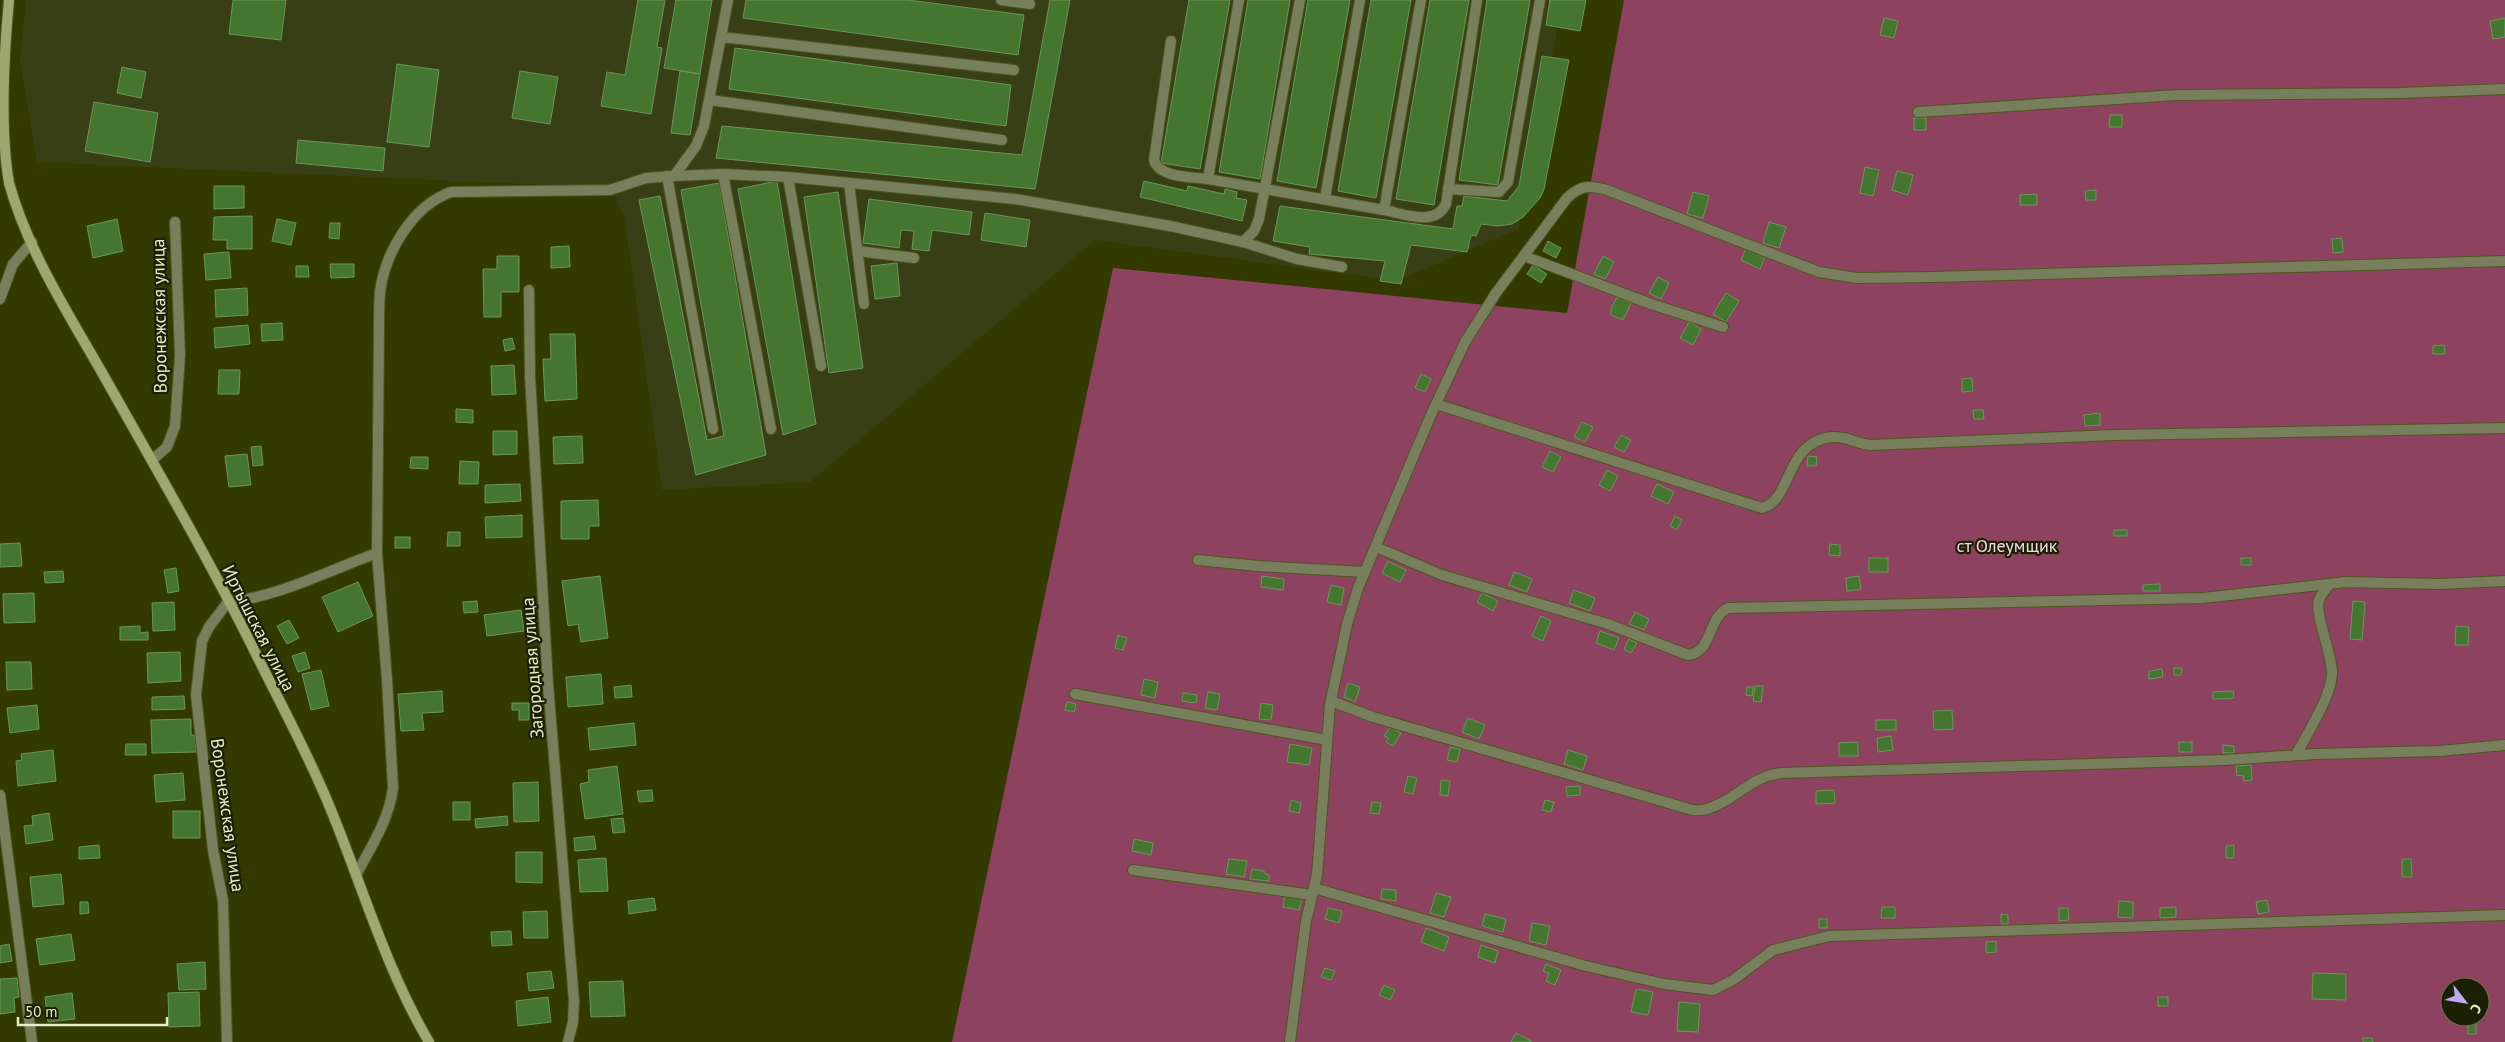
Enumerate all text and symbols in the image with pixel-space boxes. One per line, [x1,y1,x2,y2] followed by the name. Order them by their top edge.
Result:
[146,238,172,394] street label: Воронежская улица
[1957,534,2058,557] park label: ст Олеумщик
[217,561,301,695] street label: Иртышская улица
[516,597,548,739] street label: Загородная улица
[206,737,250,893] street label: Воронежская улица
[2440,977,2490,1027] north arrow
[18,994,166,1026] scale bar
[2466,1001,2486,1017] text: С
[25,1002,58,1021] text: 50 m

